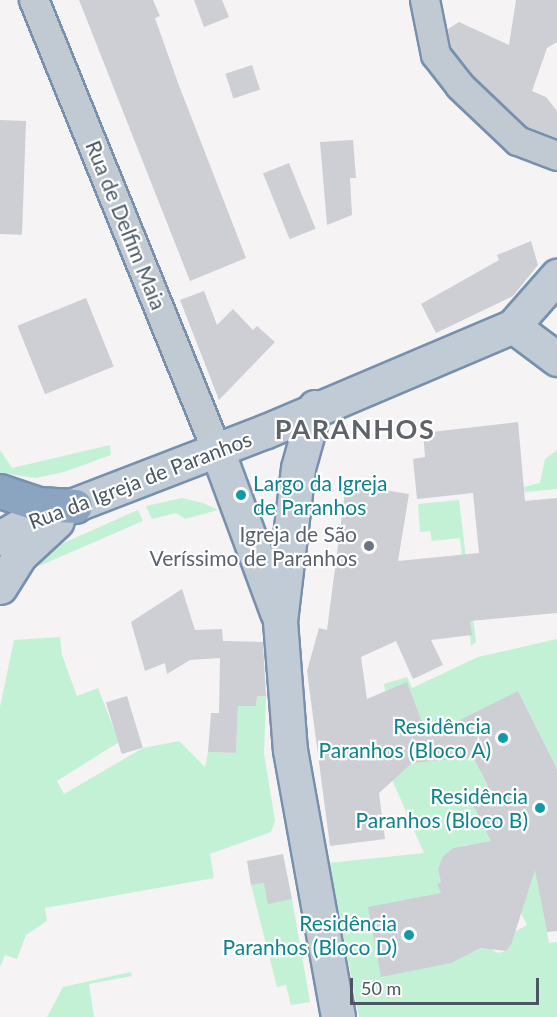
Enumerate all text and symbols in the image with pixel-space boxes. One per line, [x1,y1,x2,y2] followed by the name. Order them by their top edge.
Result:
[81,137,171,313] street label: Rua de Delfim Maia
[275,413,435,445] district label: PARANHOS
[25,426,255,534] street label: Rua da Igreja de Paranhos
[253,470,387,520] place label: Largo da Igreja de Paranhos
[234,488,248,502] marker: Largo da Igreja de Paranhos
[150,521,357,571] place label: Igreja de São Veríssimo de Paranhos
[362,539,376,553] marker: Igreja de São Veríssimo de Paranhos
[318,713,491,763] place label: Residência Paranhos (Bloco A)
[496,731,510,745] marker: Residência Paranhos (Bloco A)
[355,783,528,833] place label: Residência Paranhos (Bloco B)
[533,801,547,815] marker: Residência Paranhos (Bloco B)
[222,910,397,960] place label: Residência Paranhos (Bloco D)
[402,928,416,942] marker: Residência Paranhos (Bloco D)
[353,966,542,1004] scale bar
[361,977,401,999] text: 50 m

